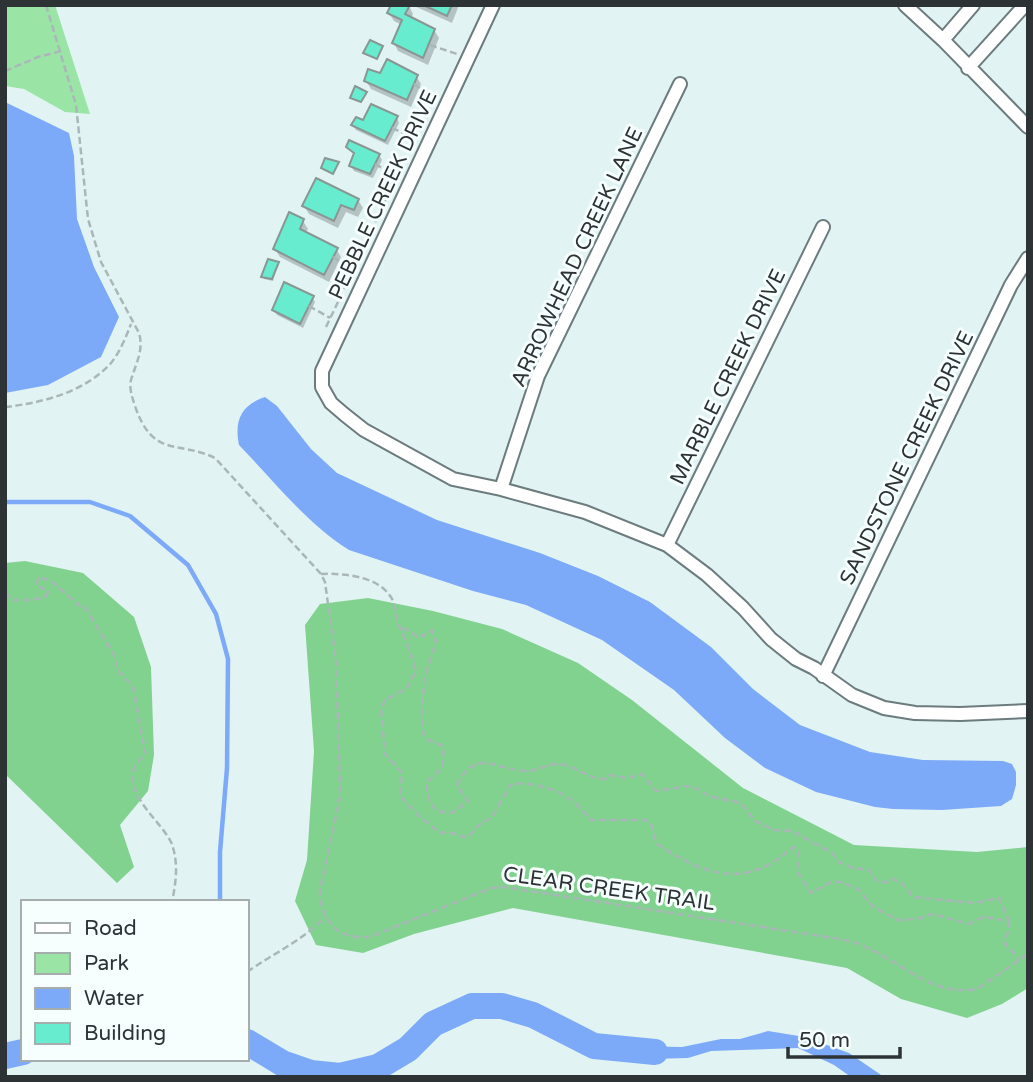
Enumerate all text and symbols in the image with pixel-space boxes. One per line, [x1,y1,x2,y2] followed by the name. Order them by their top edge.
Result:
[323,86,443,304] street label: PEBBLE CREEK DRIVE
[506,123,648,391] street label: ARROWHEAD CREEK LANE
[665,265,791,489] street label: MARBLE CREEK DRIVE
[835,327,979,589] street label: SANDSTONE CREEK DRIVE
[502,862,716,916] street label: CLEAR CREEK TRAIL
[21,900,248,1061] legend
[84,916,137,941] text: Road
[84,951,129,976] text: Park
[84,986,144,1011] text: Water
[788,1016,900,1060] scale bar
[84,1021,166,1046] text: Building
[799,1028,850,1053] text: 50 m

